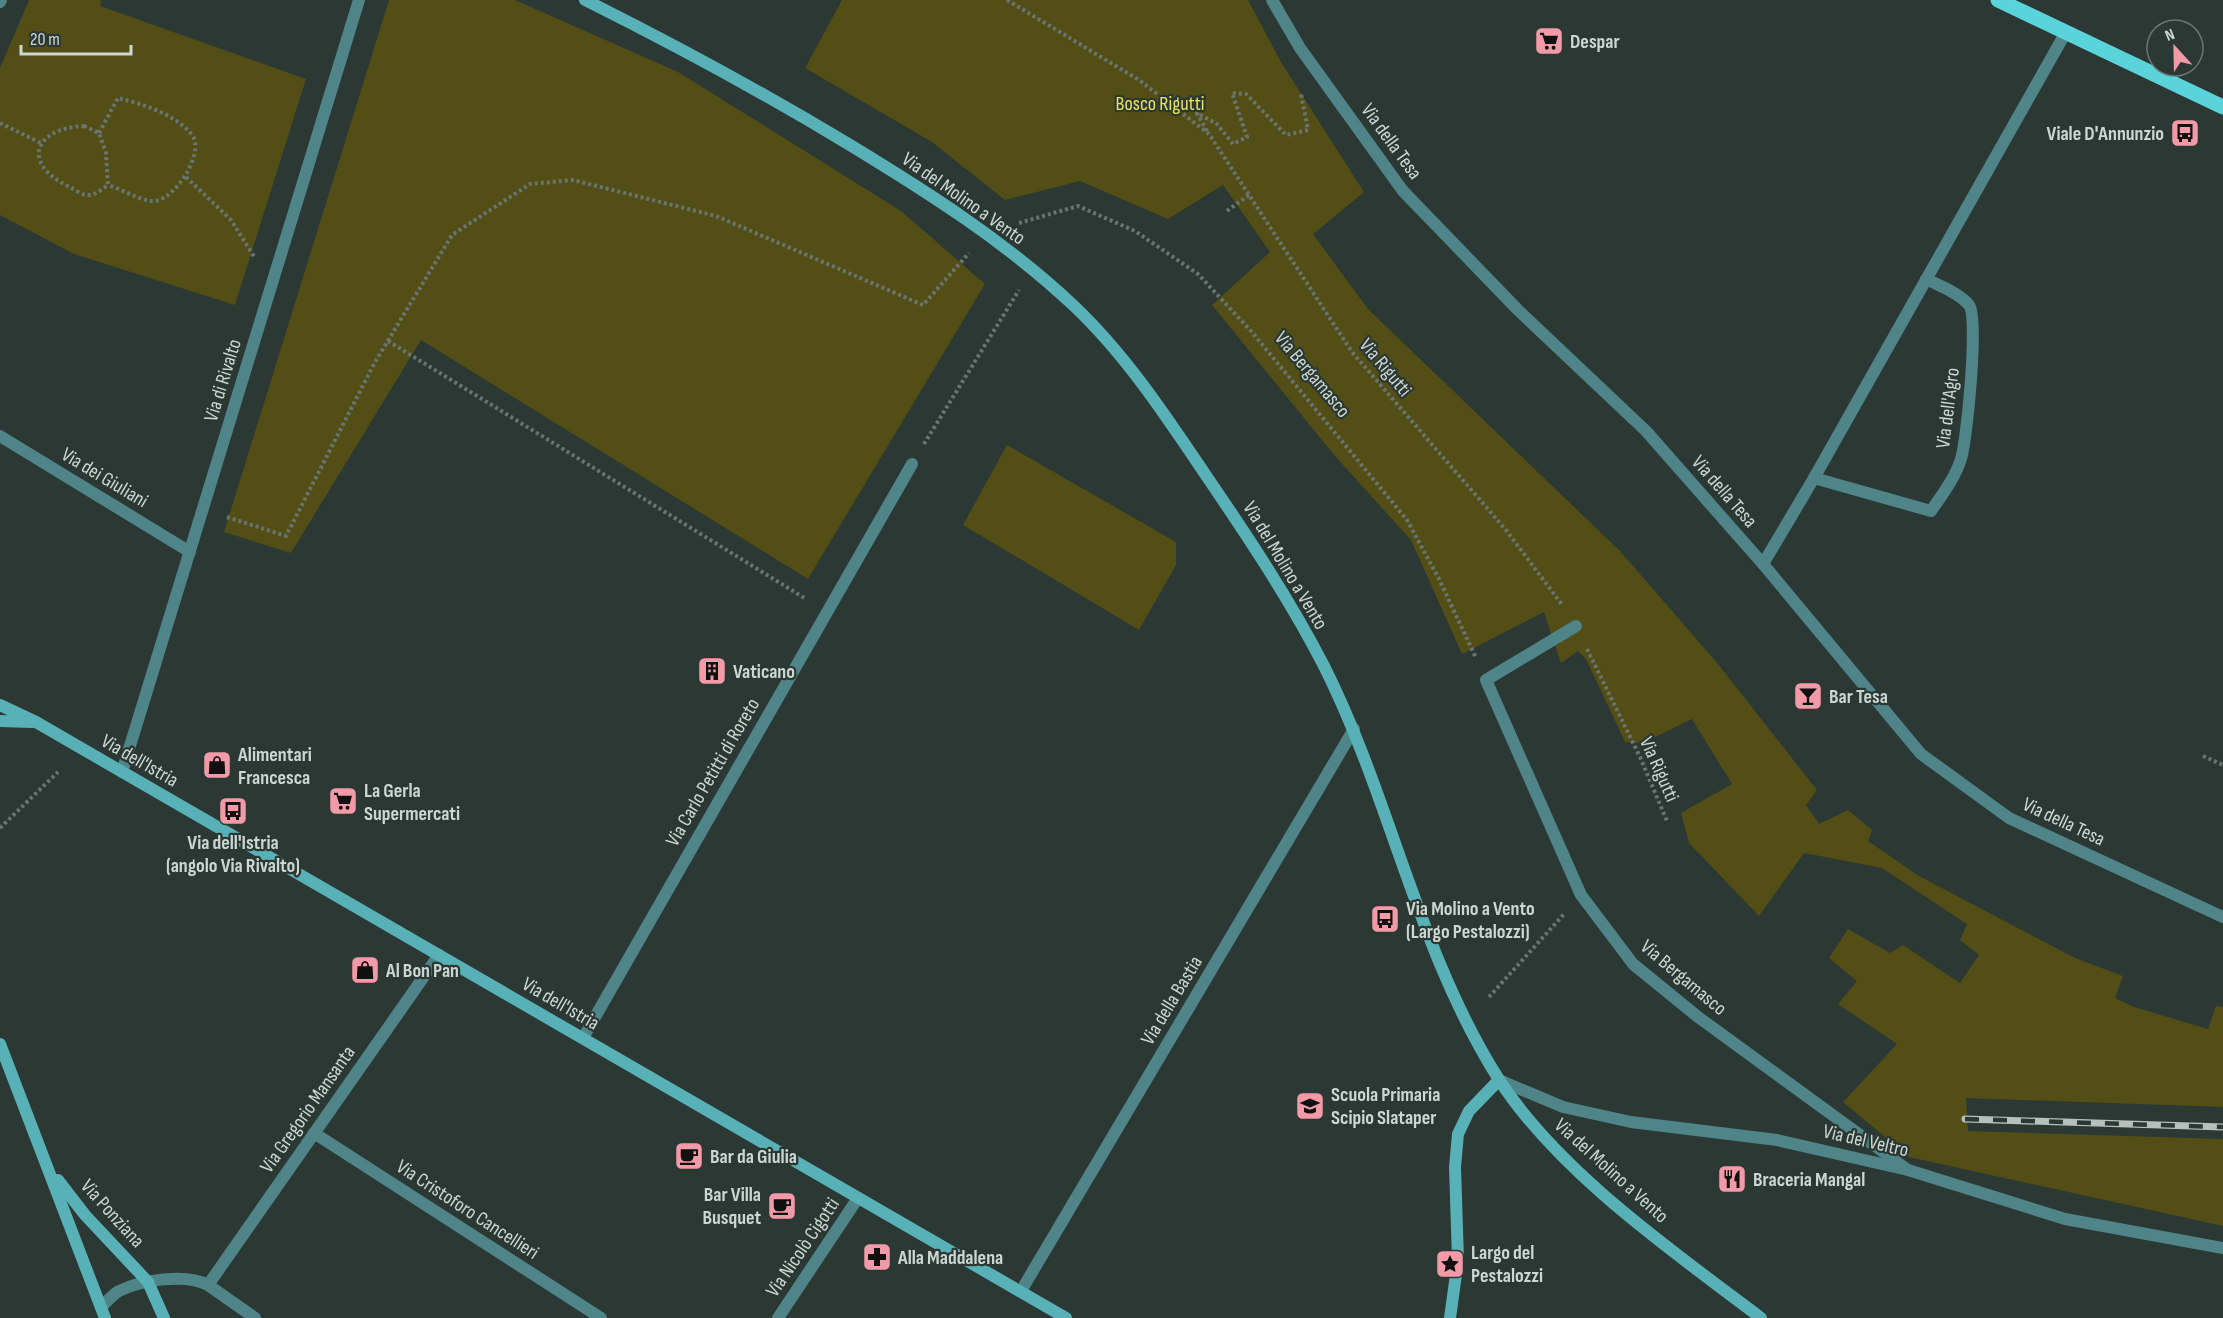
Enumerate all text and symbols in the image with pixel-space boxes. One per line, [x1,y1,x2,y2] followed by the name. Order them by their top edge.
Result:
[21,18,130,56] scale bar
[2145,18,2205,78] north arrow
[1533,25,1565,57] supermarket icon: Despar
[2162,25,2177,46] text: N
[30,29,60,50] text: 20 m
[1570,30,1620,54] place label: Despar
[1116,92,1204,116] park label: Bosco Rigutti
[1356,99,1427,184] street label: Via della Tesa
[2169,117,2201,149] bus stop icon: Viale D'Annunzio
[2047,122,2164,146] place label: Viale D'Annunzio
[897,147,1030,250] street label: Via del Molino a Vento
[1269,327,1355,423] street label: Via Bergamasco
[1354,334,1417,402] street label: Via Rigutti
[199,336,247,424] street label: Via di Rivalto
[1931,366,1965,450] street label: Via dell'Agro
[57,443,152,513] street label: Via dei Giuliani
[1686,451,1762,533] street label: Via della Tesa
[1237,497,1333,634] street label: Via del Molino a Vento
[696,655,728,687] building icon: Vaticano
[733,660,795,684] place label: Vaticano
[1792,680,1824,712] bar icon: Bar Tesa
[1829,685,1888,709] place label: Bar Tesa
[661,694,765,851] street label: Via Carlo Petitti di Roreto
[97,729,182,793] street label: Via dell'Istria
[1634,733,1684,806] street label: Via Rigutti
[237,743,312,790] place label: Alimentari Francesca
[201,749,233,781] shop icon: Alimentari Francesca
[364,779,460,826] place label: La Gerla Supermercati
[327,785,359,817] supermarket icon: La Gerla Supermercati
[2019,792,2109,851] street label: Via della Tesa
[217,795,249,827] bus stop icon: Via dell'Istria (angolo Via Rivalto)
[166,831,300,878] place label: Via dell'Istria (angolo Via Rivalto)
[1406,897,1535,944] place label: Via Molino a Vento (Largo Pestalozzi)
[1369,903,1401,935] bus stop icon: Via Molino a Vento (Largo Pestalozzi)
[1635,935,1731,1021] street label: Via Bergamasco
[1136,952,1208,1049] street label: Via della Bastia
[349,954,381,986] shop icon: Al Bon Pan
[385,959,459,983] place label: Al Bon Pan
[518,972,603,1036] street label: Via dell'Istria
[255,1041,361,1178] street label: Via Gregorio Mansanta
[1331,1083,1440,1130] place label: Scuola Primaria Scipio Slataper
[1294,1090,1326,1122] school or university icon: Scuola Primaria Scipio Slataper
[1549,1113,1673,1228] street label: Via del Molino a Vento
[1821,1120,1911,1162] street label: Via del Veltro
[673,1140,705,1172] cafe icon: Bar da Giulia
[710,1145,797,1169] place label: Bar da Giulia
[392,1155,543,1265] street label: Via Cristoforo Cancellieri
[1716,1163,1748,1195] restaurant icon: Braceria Mangal
[1753,1168,1865,1192] place label: Braceria Mangal
[75,1175,149,1253] street label: Via Ponziana
[703,1183,761,1230] place label: Bar Villa Busquet
[766,1190,798,1222] cafe icon: Bar Villa Busquet
[761,1193,845,1302] street label: Via Nicolò Cigotti
[861,1241,893,1273] pharmacy icon: Alla Maddalena
[1471,1241,1543,1288] place label: Largo del Pestalozzi
[897,1246,1003,1270] place label: Alla Maddalena
[1434,1248,1466,1280] place icon: Largo del Pestalozzi

